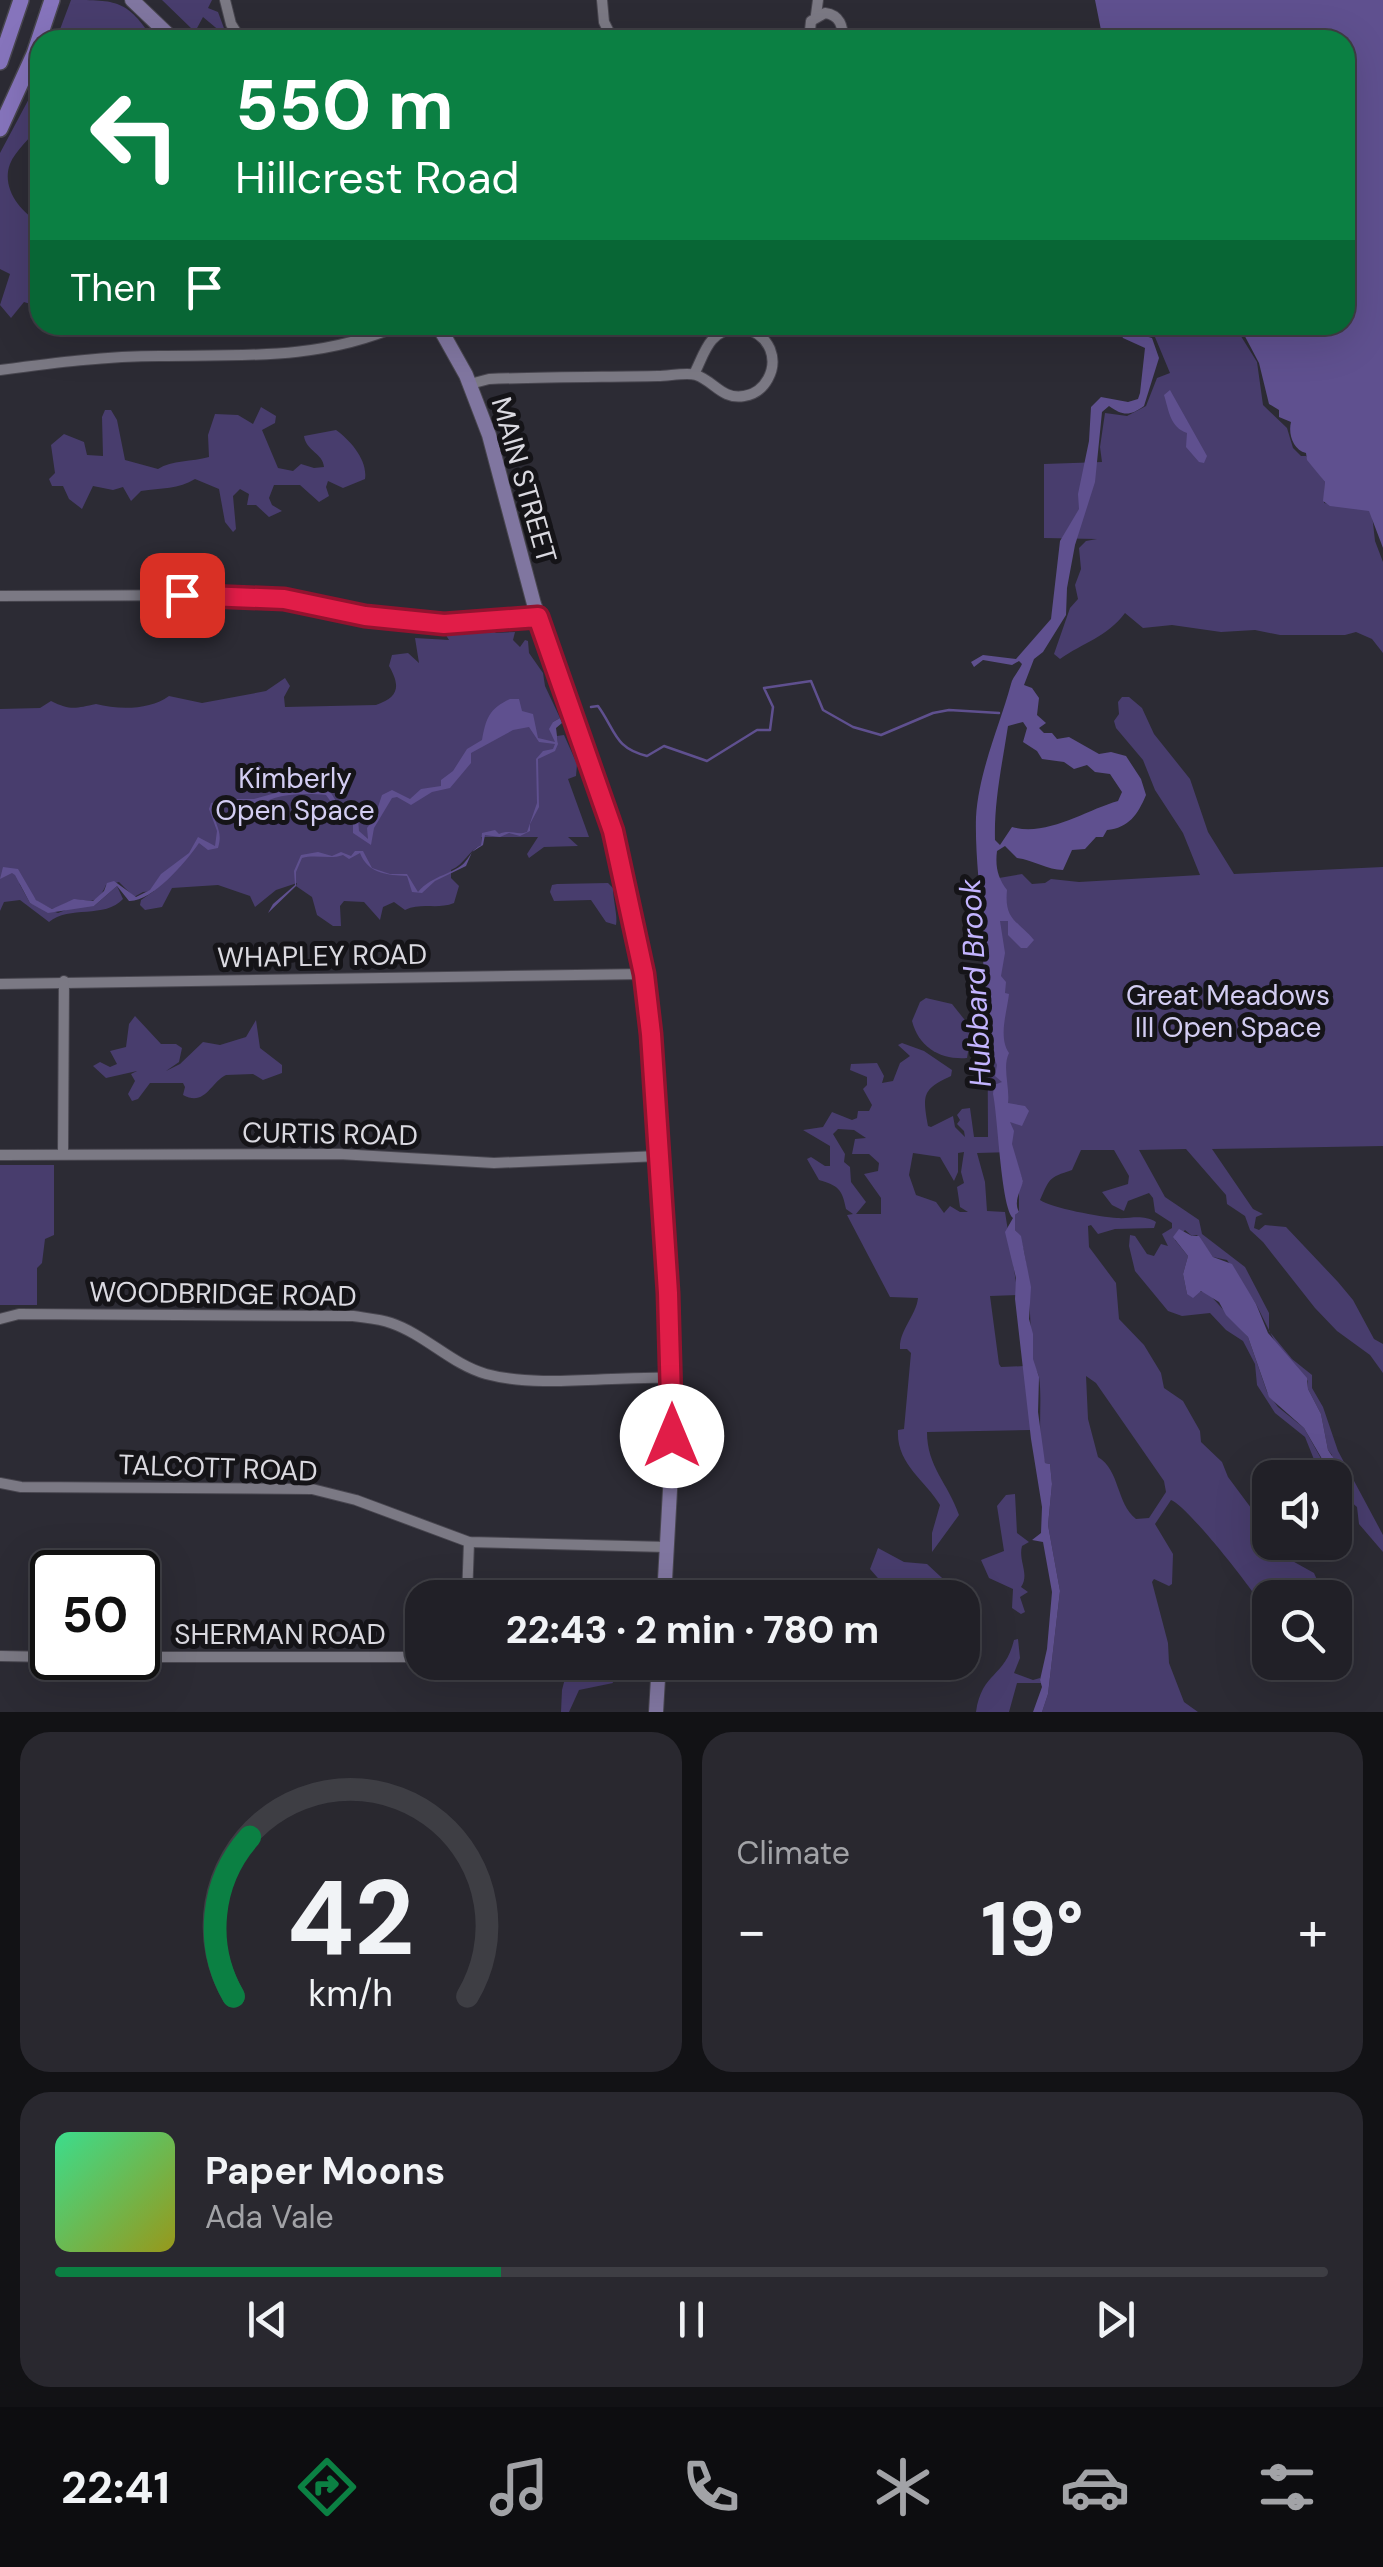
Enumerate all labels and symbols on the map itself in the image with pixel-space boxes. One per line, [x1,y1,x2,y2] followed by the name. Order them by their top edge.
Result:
[483,393,565,567] street label: MAIN STREET
[140,553,225,638] pin
[215,760,375,829] park label: Kimberly Open Space
[950,877,1000,1088] water label: Hubbard Brook
[217,936,427,976] street label: WHAPLEY ROAD
[1126,977,1330,1046] park label: Great Meadows III Open Space
[242,1114,418,1154] street label: CURTIS ROAD
[89,1273,357,1315] street label: WOODBRIDGE ROAD
[620,1384,724,1488] position arrow
[118,1446,318,1490] street label: TALCOTT ROAD
[30,1550,160,1680] speed limit sign: 50
[174,1616,386,1653] street label: SHERMAN ROAD

